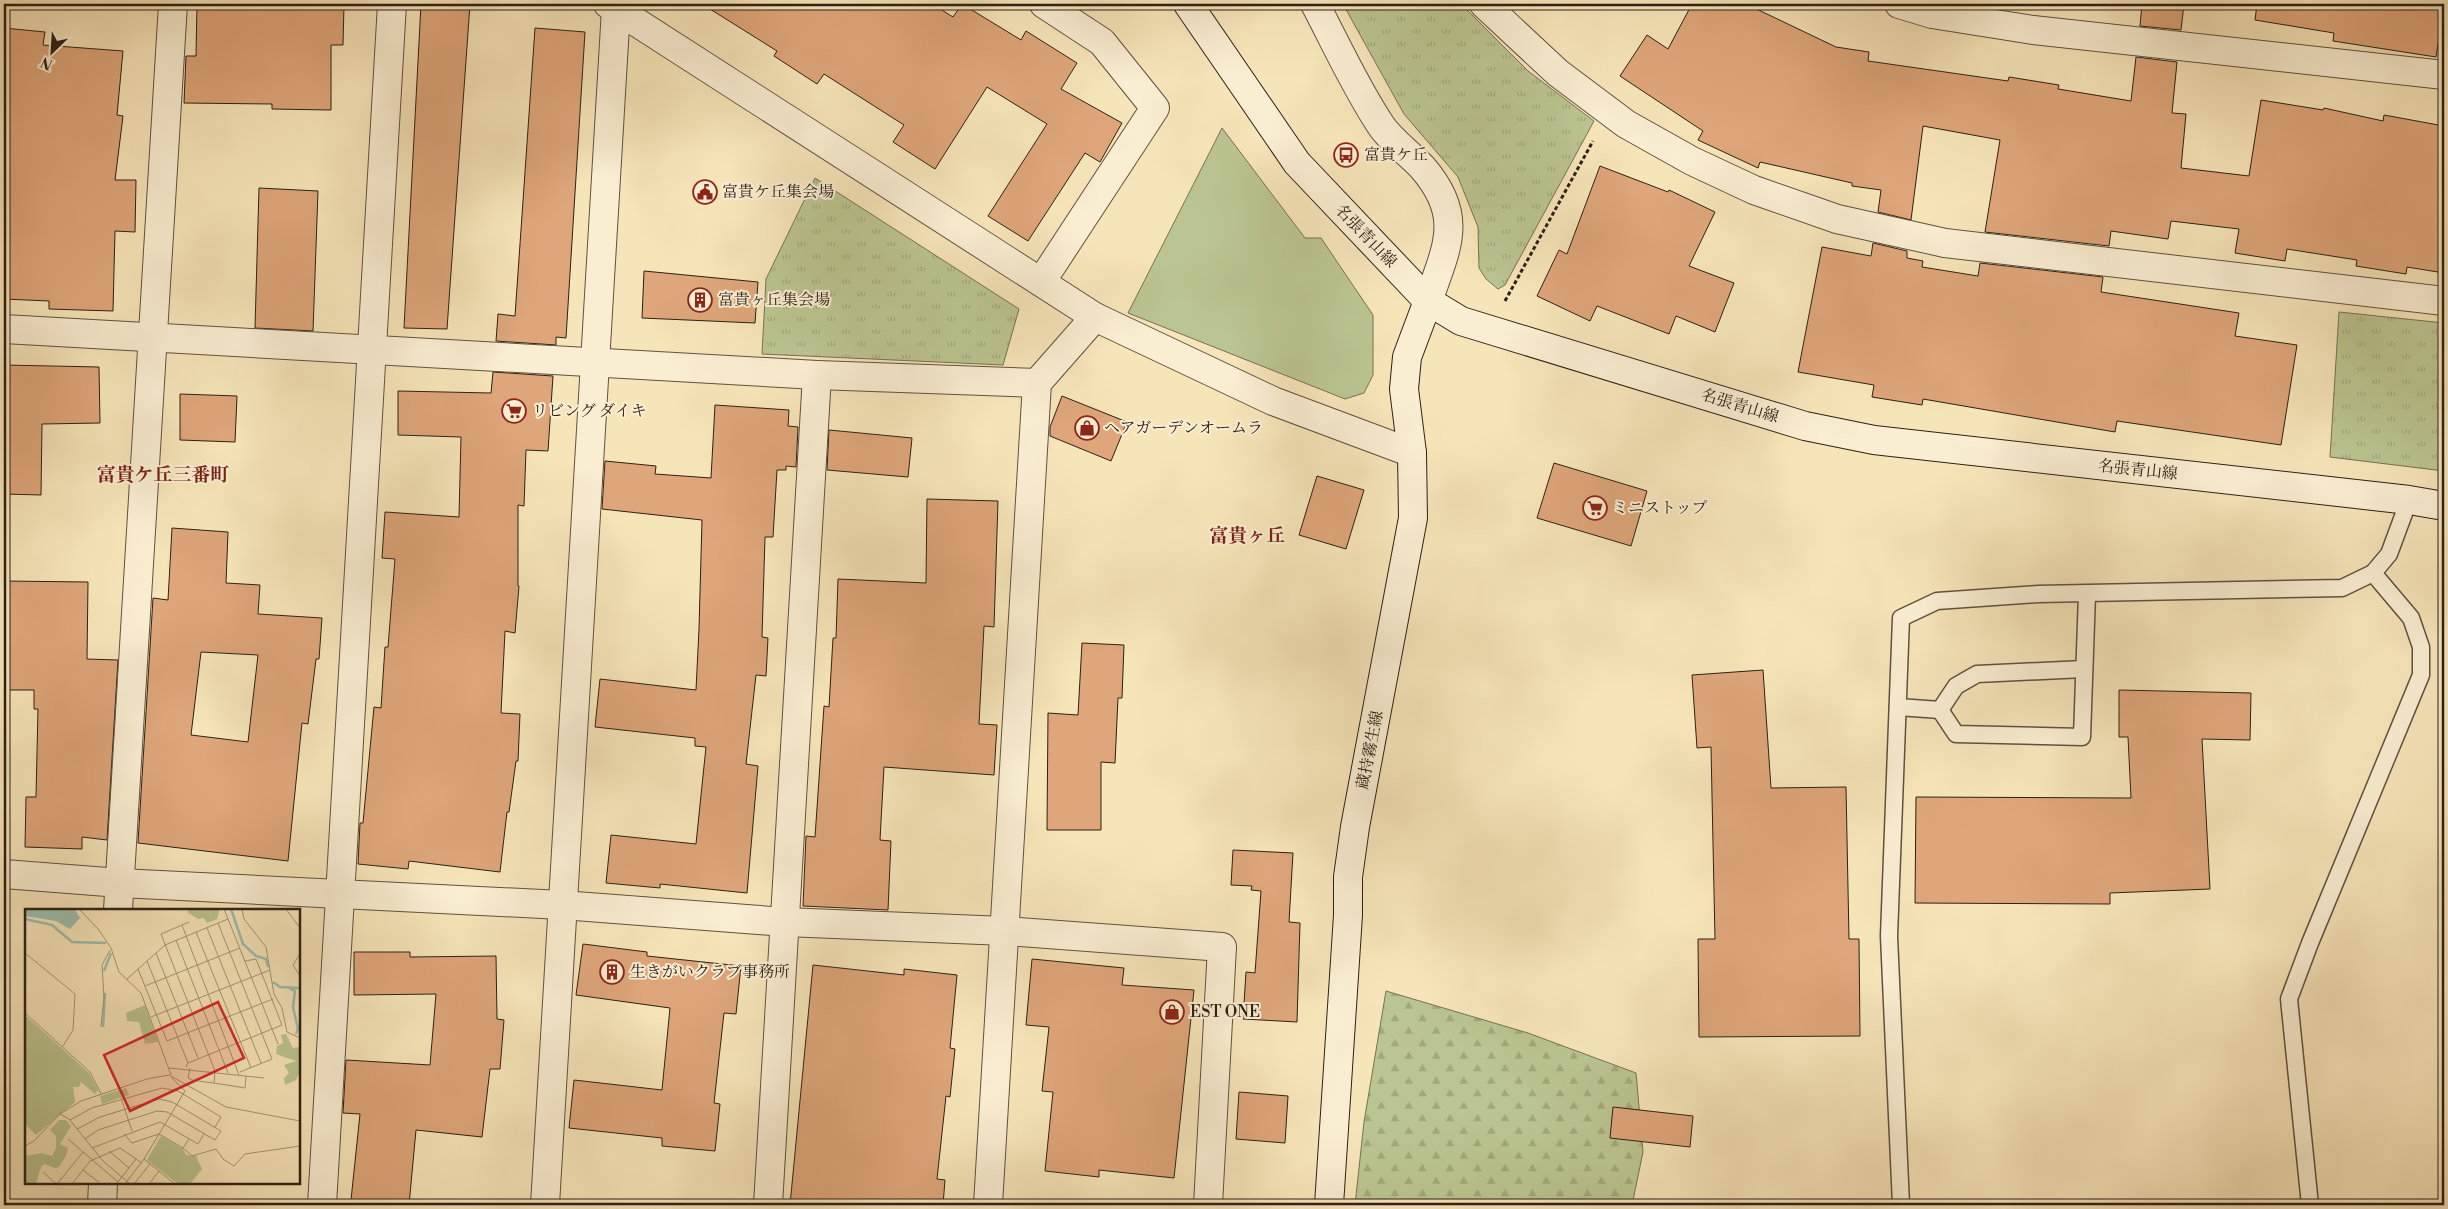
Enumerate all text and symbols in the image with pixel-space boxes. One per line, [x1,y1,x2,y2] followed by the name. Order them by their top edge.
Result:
[28,28,78,78] north arrow
[38,52,56,73] text: N
[1333,142,1359,168] bus stop icon: 富貴ケ丘
[1364,145,1428,165] place label: 富貴ケ丘
[692,179,718,205] public building icon: 富貴ケ丘集会場
[722,182,834,202] place label: 富貴ケ丘集会場
[1331,200,1401,272] street label: 名張青山線
[687,287,713,313] building icon: 富貴ヶ丘集会場
[718,290,830,310] place label: 富貴ヶ丘集会場
[1699,385,1781,427] street label: 名張青山線
[501,398,527,424] supermarket icon: リビング ダイキ
[532,401,647,421] place label: リビング ダイキ
[1074,415,1100,441] shop icon: ヘアガーデンオームラ
[1104,418,1263,438] place label: ヘアガーデンオームラ
[2097,456,2179,484] street label: 名張青山線
[96,463,230,487] district label: 富貴ケ丘三番町
[1582,495,1608,521] supermarket icon: ミニストップ
[1612,498,1708,518] place label: ミニストップ
[1209,524,1285,548] district label: 富貴ヶ丘
[1353,709,1387,791] street label: 蔵持霧生線
[25,909,300,1184] inset map
[599,959,625,985] building icon: 生きがいクラブ事務所
[630,962,790,982] place label: 生きがいクラブ事務所
[1159,999,1185,1025] shop icon: EST ONE
[1190,1002,1260,1022] place label: EST ONE

